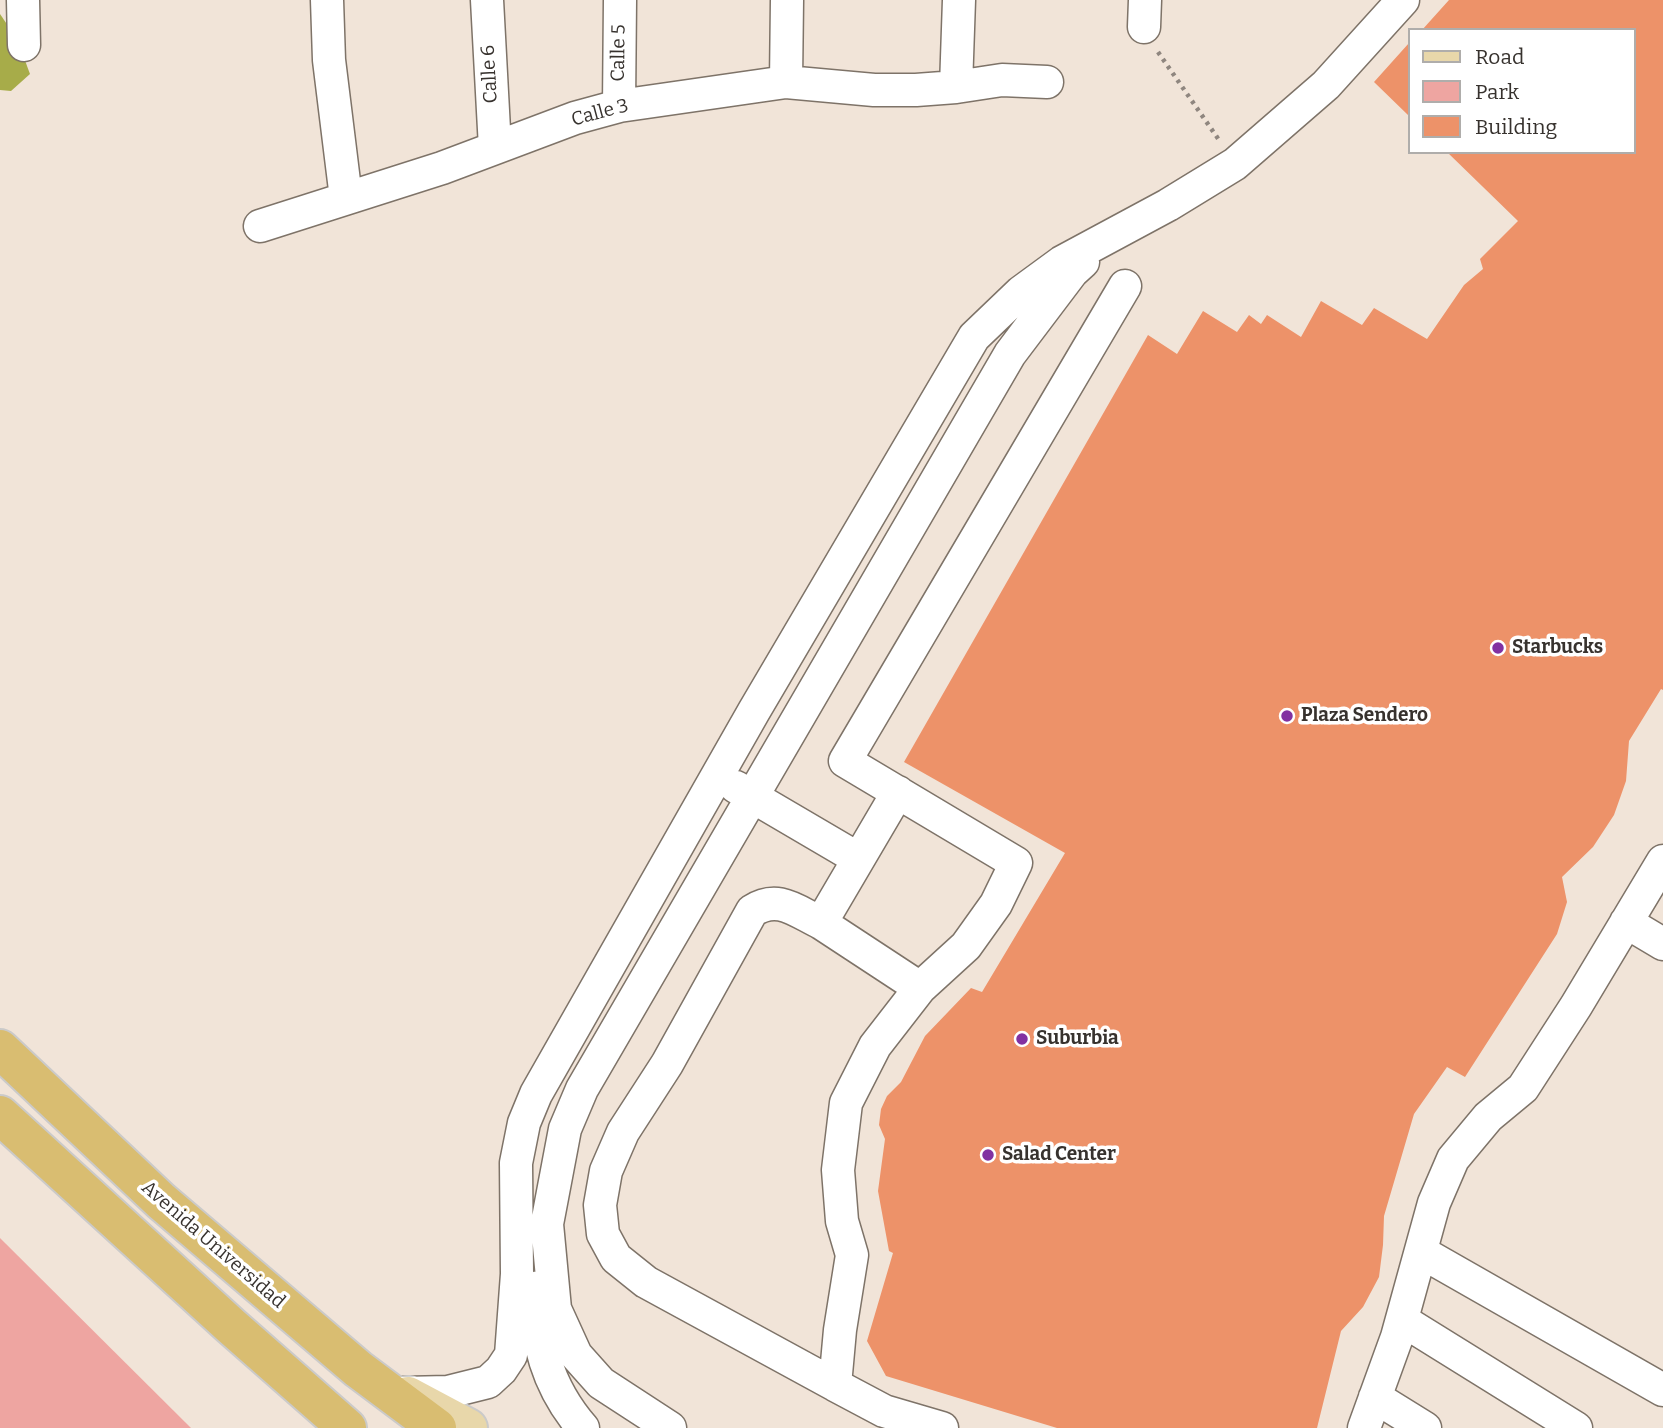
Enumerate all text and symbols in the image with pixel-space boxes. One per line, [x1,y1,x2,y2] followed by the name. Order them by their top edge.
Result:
[607,24,631,82] street label: Calle 5
[1408,28,1635,154] legend
[477,44,503,104] street label: Calle 6
[1475,44,1524,70] text: Road
[1475,79,1519,105] text: Park
[569,94,631,132] street label: Calle 3
[1475,114,1557,140] text: Building
[1512,637,1603,659] place label: Starbucks
[1490,640,1506,656] marker: Starbucks
[1301,705,1428,727] place label: Plaza Sendero
[1279,708,1295,724] marker: Plaza Sendero
[1036,1028,1119,1050] place label: Suburbia
[1014,1031,1030,1047] marker: Suburbia
[1002,1144,1116,1166] place label: Salad Center
[980,1147,996,1163] marker: Salad Center
[137,1176,289,1314] street label: Avenida Universidad

